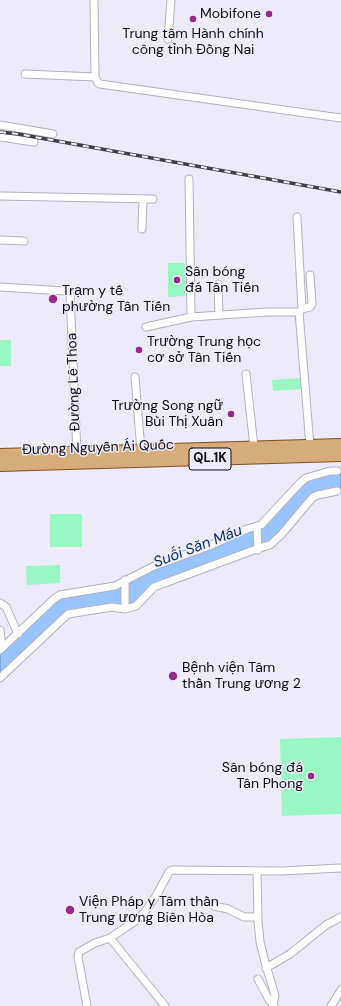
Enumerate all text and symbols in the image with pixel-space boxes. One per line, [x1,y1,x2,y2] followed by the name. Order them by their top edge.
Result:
[200,6,261,22] place label: Mobifone
[264,9,274,19] marker: Mobifone
[188,14,198,24] marker: Trung tâm Hành chính công tỉnh Đồng Nai
[122,26,264,58] place label: Trung tâm Hành chính công tỉnh Đồng Nai
[185,264,259,296] place label: Sân bóng đá Tân Tiến
[172,275,182,285] marker: Sân bóng đá Tân Tiến
[62,283,170,316] place label: Trạm y tế phường Tân Tiến
[47,293,59,305] marker: Trạm y tế phường Tân Tiến
[64,332,84,432] street label: Đường Lê Thoa
[147,334,261,366] place label: Trường Trung học cơ sở Tân Tiến
[134,345,144,355] marker: Trường Trung học cơ sở Tân Tiến
[111,398,223,430] place label: Trường Song ngữ Bùi Thị Xuân
[226,409,236,419] marker: Trường Song ngữ Bùi Thị Xuân
[22,437,174,459] street label: Đường Nguyễn Ái Quốc
[189,448,231,470] road number: QL.1K
[151,522,245,572] water label: Suối Săn Máu
[182,660,301,692] place label: Bệnh viện Tâm thần Trung ương 2
[167,670,179,682] marker: Bệnh viện Tâm thần Trung ương 2
[222,760,303,792] place label: Sân bóng đá Tân Phong
[306,771,316,781] marker: Sân bóng đá Tân Phong
[79,894,219,926] place label: Viện Pháp y Tâm thần Trung ương Biên Hòa
[64,904,76,916] marker: Viện Pháp y Tâm thần Trung ương Biên Hòa

